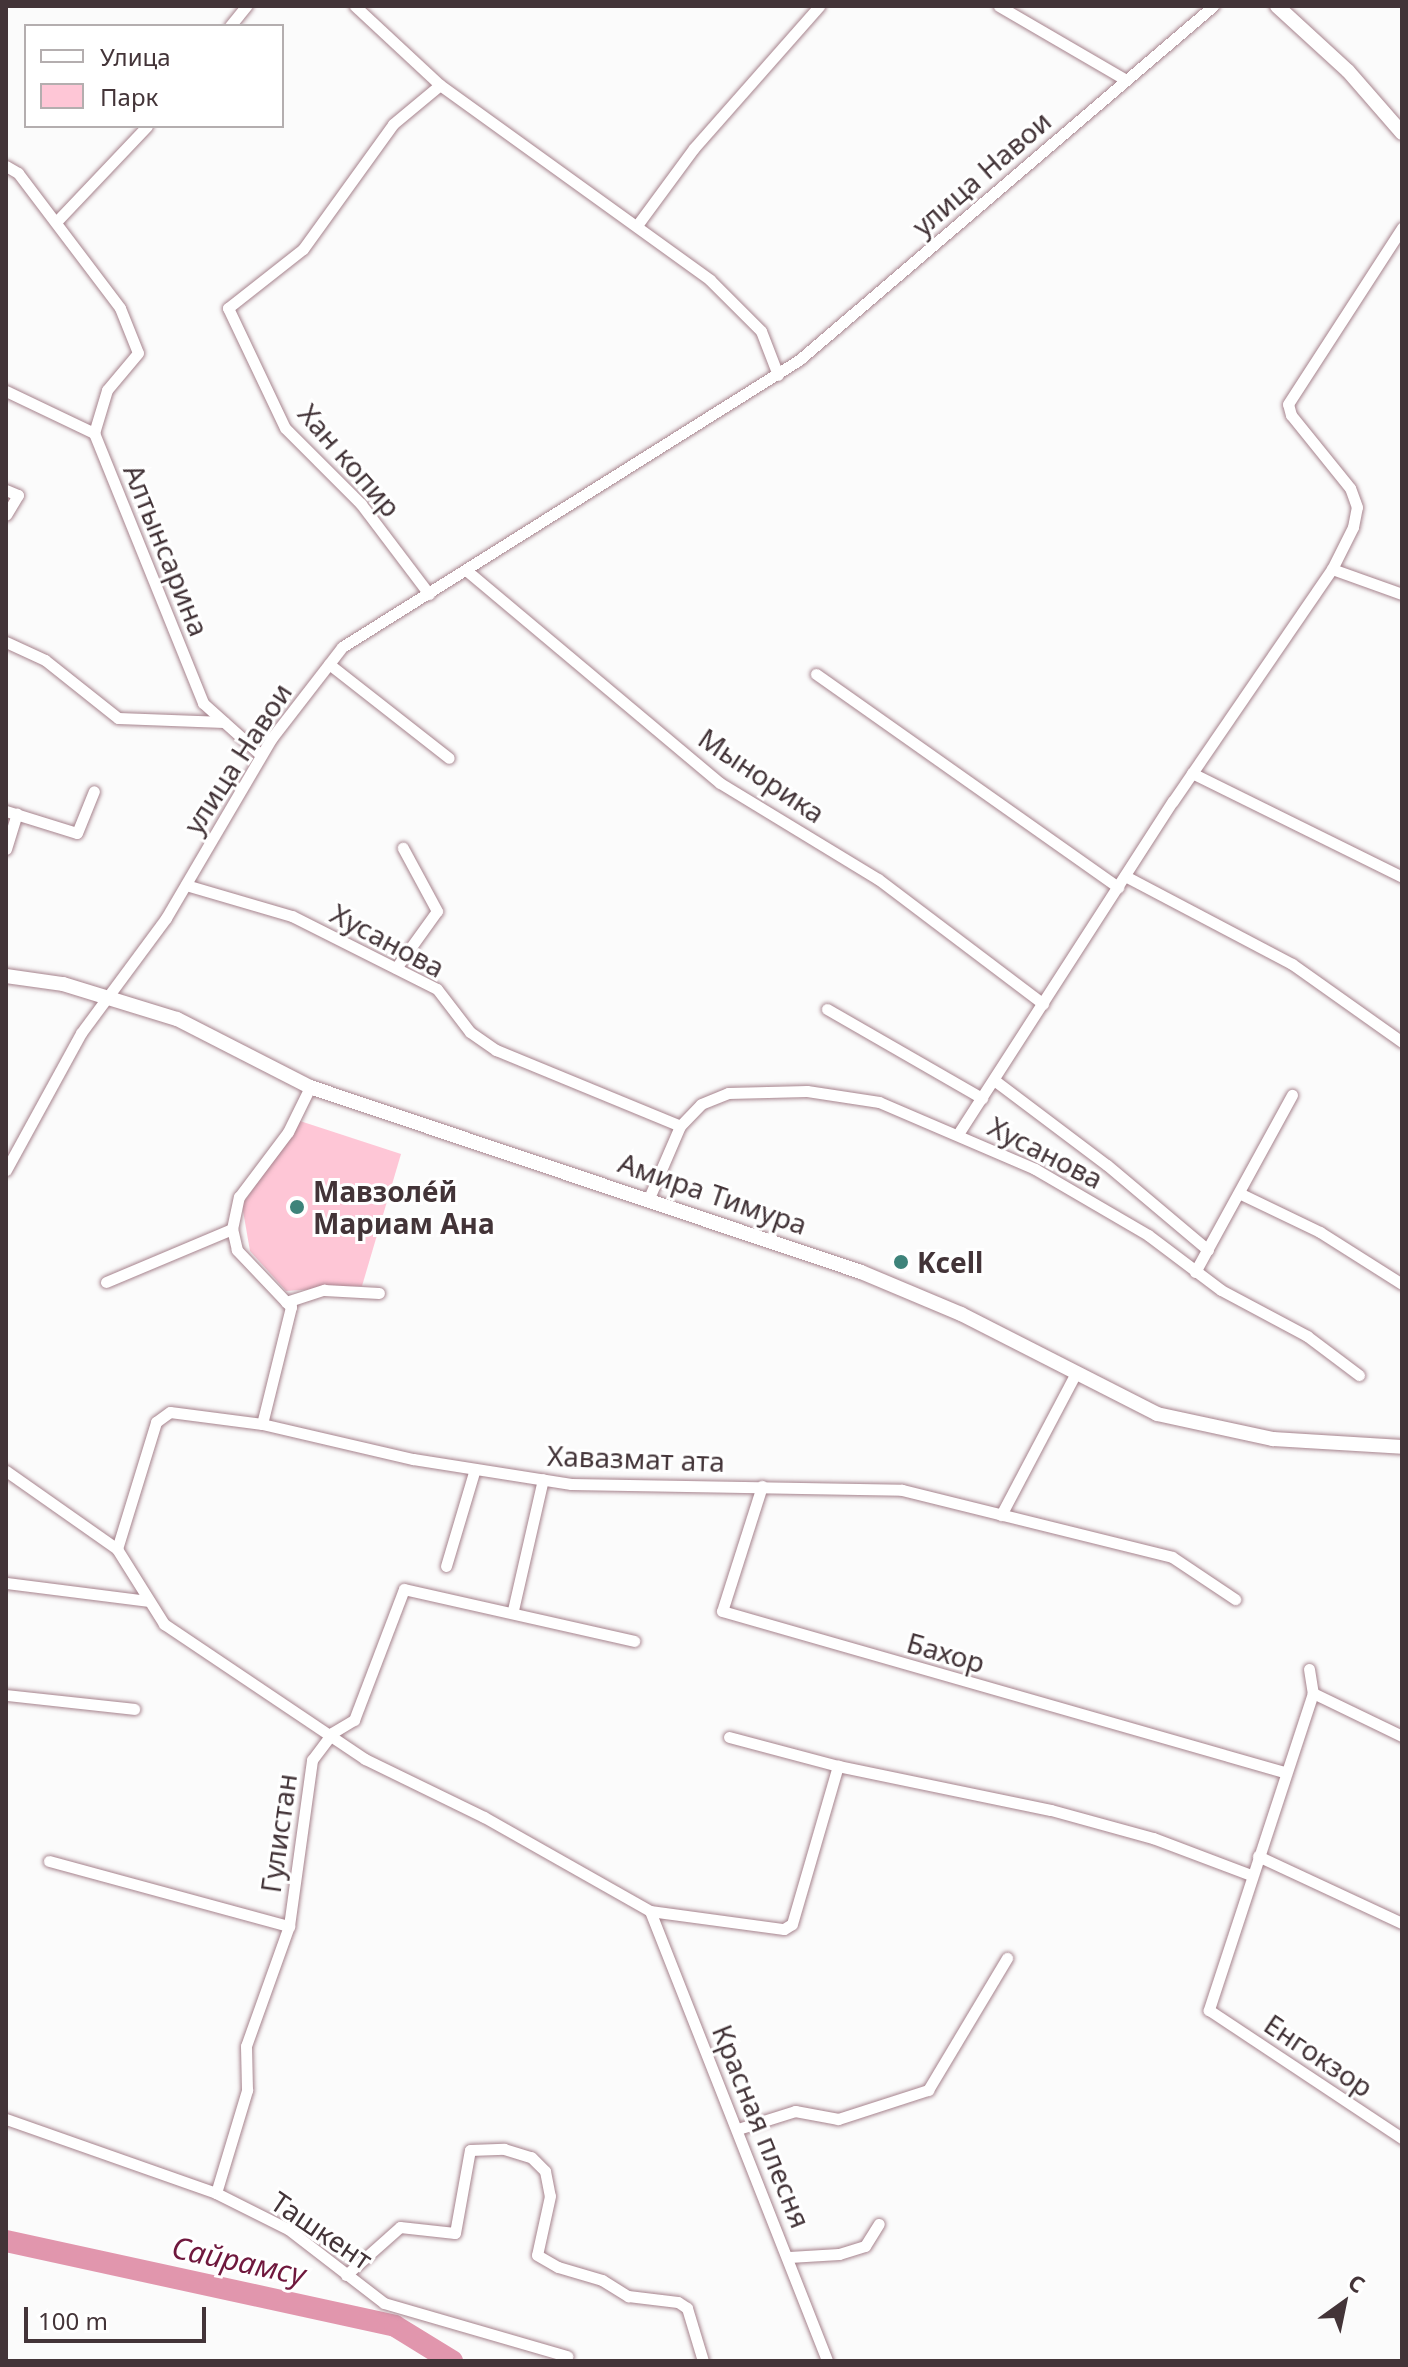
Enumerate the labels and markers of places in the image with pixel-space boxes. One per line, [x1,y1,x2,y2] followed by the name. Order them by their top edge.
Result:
[313,1174,495,1240] place label: Мавзоле́й Мариам Ана
[288,1198,306,1216] marker: Мавзоле́й Мариам Ана
[917,1245,983,1279] place label: Kcell
[892,1253,910,1271] marker: Kcell

